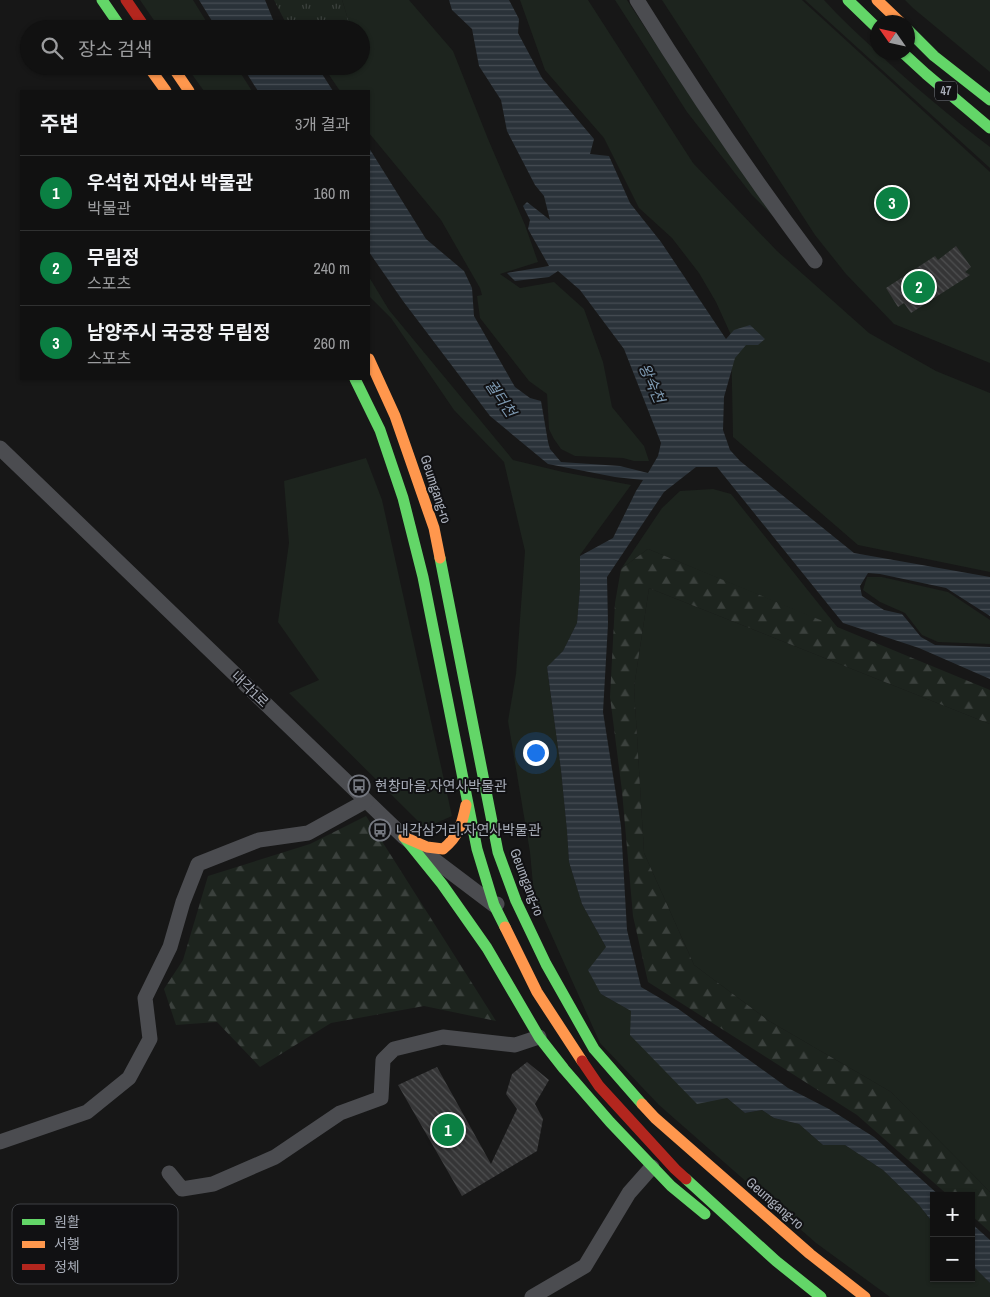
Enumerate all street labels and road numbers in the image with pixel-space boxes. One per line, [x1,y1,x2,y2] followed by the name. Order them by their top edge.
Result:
[935,82,957,100] road number: 47
[416,453,456,525] street label: Geumgang-ro
[228,667,273,711] street label: 내각1로
[506,846,548,918] street label: Geumgang-ro
[742,1173,808,1233] street label: Geumgang-ro

